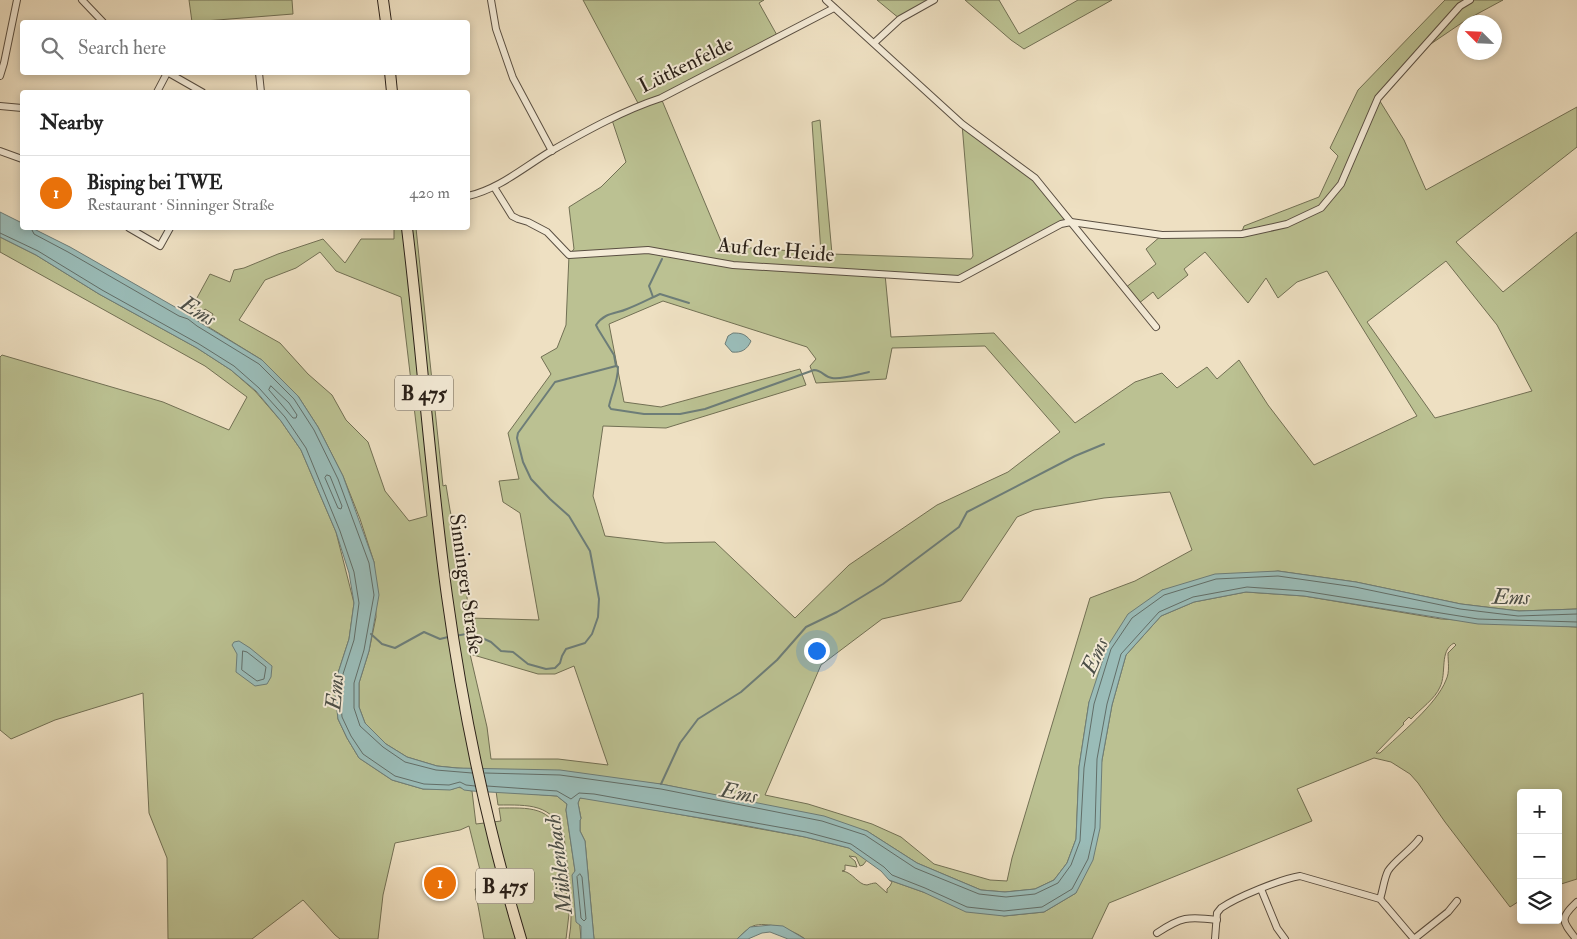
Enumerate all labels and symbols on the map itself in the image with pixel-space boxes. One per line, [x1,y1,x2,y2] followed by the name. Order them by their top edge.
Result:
[1457,15,1502,60] north arrow
[634,30,738,100] street label: Lütkenfelde
[716,231,836,269] street label: Auf der Heide
[173,288,222,333] water label: Ems
[395,376,453,410] road number: B 475
[443,512,489,656] street label: Sinninger Straße
[1490,583,1531,611] water label: Ems
[1074,632,1116,681] water label: Ems
[804,638,830,664] your location
[319,671,351,714] water label: Ems
[716,775,761,810] water label: Ems
[539,812,579,917] water label: Mühlenbach
[424,864,456,902] pin: 1
[476,868,534,904] road number: B 475

